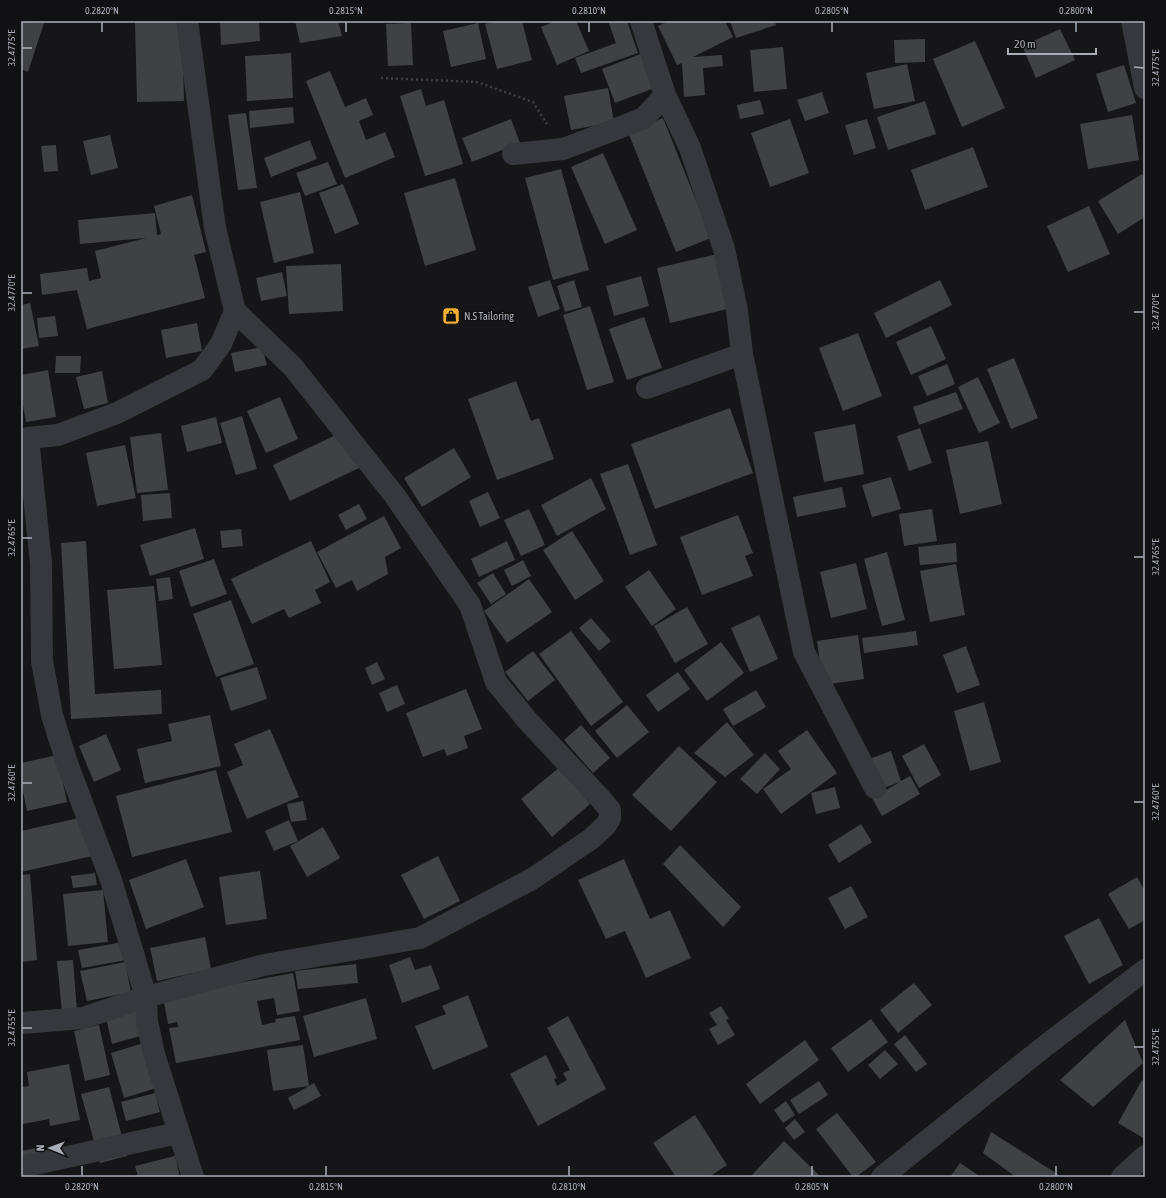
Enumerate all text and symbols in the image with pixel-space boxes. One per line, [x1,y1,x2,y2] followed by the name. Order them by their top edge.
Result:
[85,5,119,16] text: 0.2820°N
[329,5,363,16] text: 0.2815°N
[572,5,606,16] text: 0.2810°N
[815,5,849,16] text: 0.2805°N
[1059,5,1093,16] text: 0.2800°N
[6,29,17,67] text: 32.4775°E
[1008,30,1096,56] scale bar
[1014,37,1036,51] text: 20 m
[1150,49,1161,87] text: 32.4775°E
[6,274,17,312] text: 32.4770°E
[1150,293,1161,331] text: 32.4770°E
[441,306,461,326] shop icon: N.S Tailoring
[464,310,514,322] place label: N.S Tailoring
[6,519,17,557] text: 32.4765°E
[1150,538,1161,576] text: 32.4765°E
[6,764,17,802] text: 32.4760°E
[1150,783,1161,821] text: 32.4760°E
[6,1009,17,1047] text: 32.4755°E
[1150,1028,1161,1066] text: 32.4755°E
[30,1128,70,1168] north arrow
[34,1144,46,1151] text: N
[65,1181,99,1192] text: 0.2820°N
[309,1181,343,1192] text: 0.2815°N
[552,1181,586,1192] text: 0.2810°N
[795,1181,829,1192] text: 0.2805°N
[1039,1181,1073,1192] text: 0.2800°N

